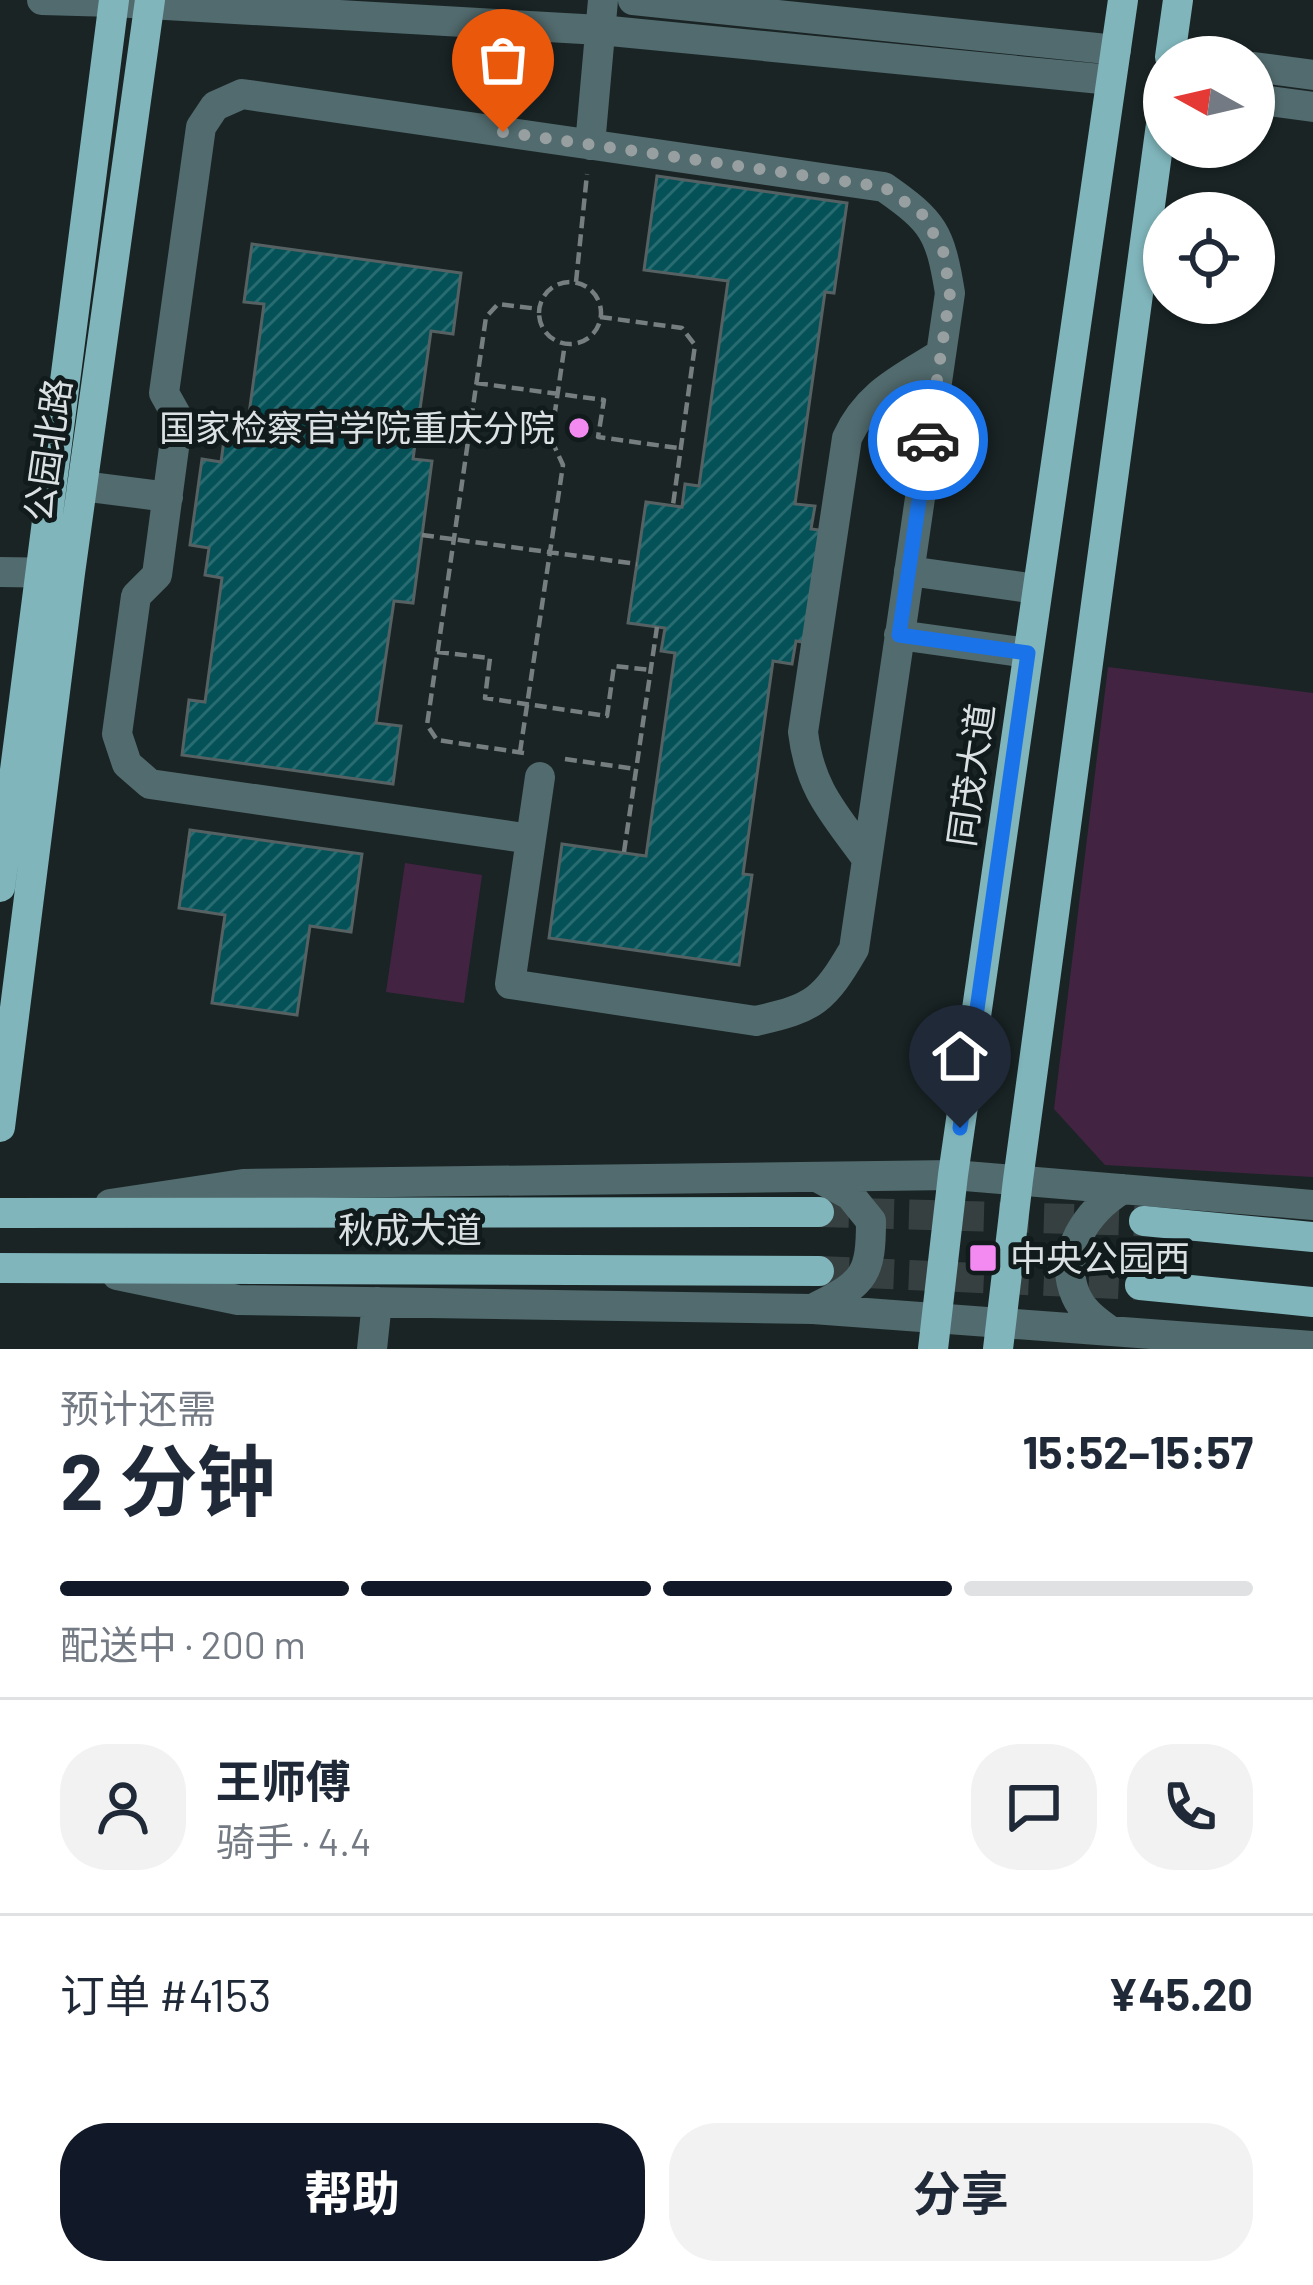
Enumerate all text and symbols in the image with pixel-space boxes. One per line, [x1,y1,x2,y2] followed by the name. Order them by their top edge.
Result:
[452,9,554,132] pin
[470,27,536,93] icon: bag
[1143,36,1275,168] north arrow
[1143,36,1275,324] map controls
[1143,192,1275,324] button: locate
[15,375,78,524] street label: 公园北路
[868,380,988,500] courier
[159,405,555,448] place label: 国家检察官学院重庆分院
[895,407,961,473] icon: car
[566,415,592,441] marker: 国家检察官学院重庆分院
[938,700,1001,849] street label: 同茂大道
[909,1005,1011,1128] pin
[927,1023,993,1089] icon: home
[338,1207,482,1250] street label: 秋成大道
[1010,1235,1190,1278] place label: 中央公园西
[967,1242,999,1274] marker: 中央公园西
[60,1384,216,1431] text: 预计还需
[1022,1424,1253,1478] text: 15:52–15:57
[60,1432,275,1526] text: 2 分钟
[60,1620,306,1667] text: 配送中 · 200 m
[60,1744,186,1870] button: person
[971,1744,1097,1870] button: chat
[1127,1744,1253,1870] button: phone
[216,1753,351,1807] text: 王师傅
[216,1817,372,1864] text: 骑手 · 4.4
[1108,1966,1253,2020] text: ¥45.20
[60,1967,271,2021] text: 订单 #4153
[60,2123,645,2261] button: 帮助
[669,2123,1253,2261] button: 分享

